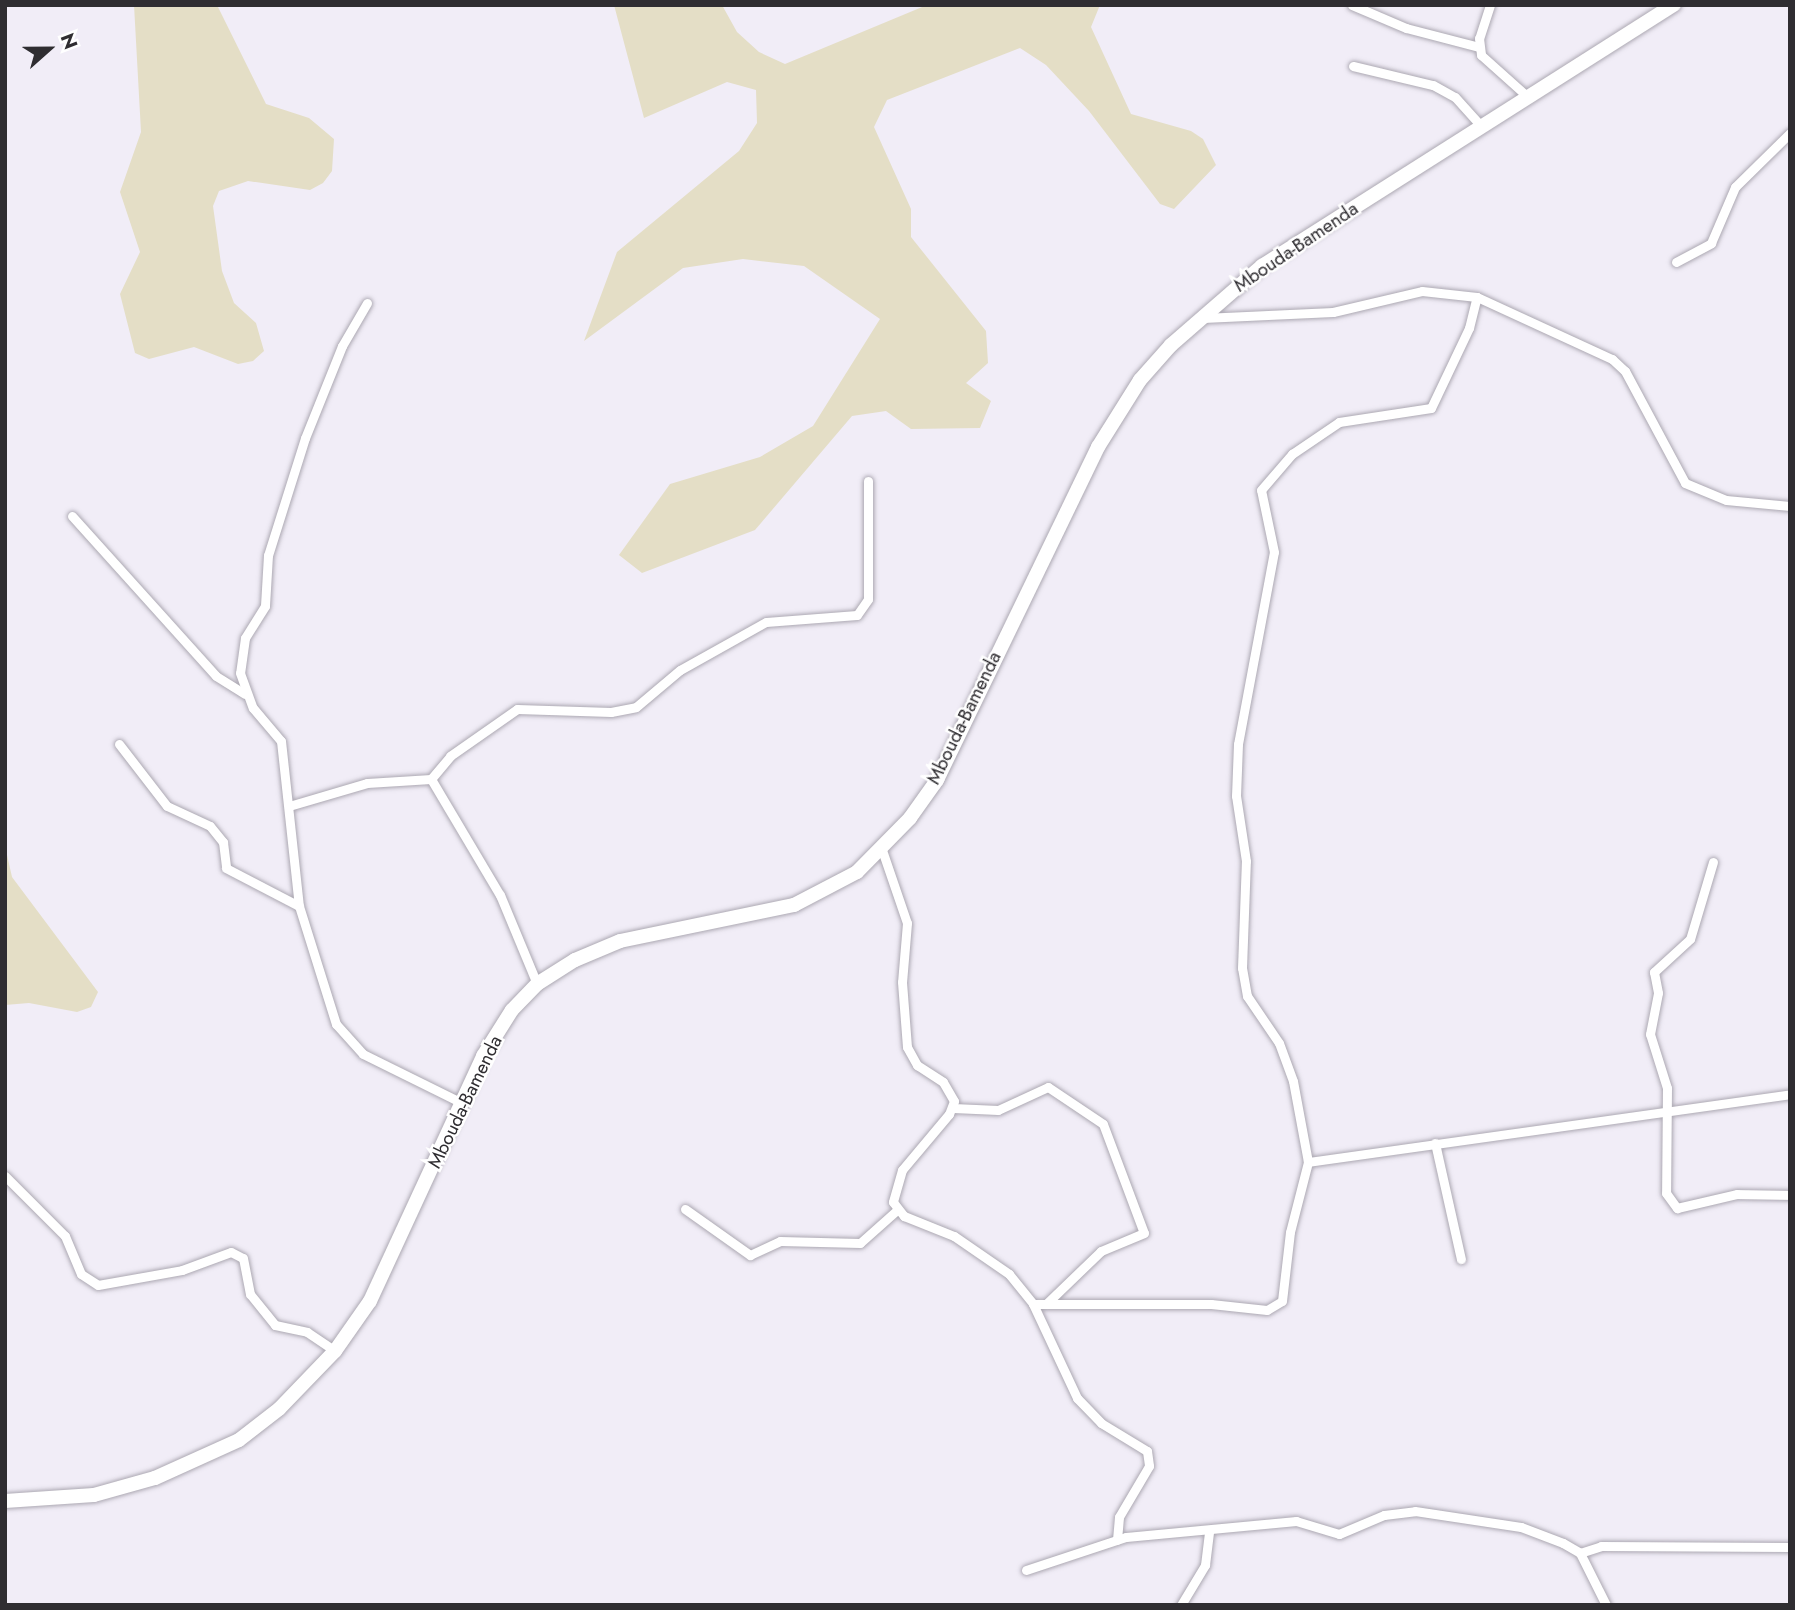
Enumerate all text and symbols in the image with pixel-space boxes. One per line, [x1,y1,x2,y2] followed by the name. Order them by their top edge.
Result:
[14,14,84,84] north arrow
[54,29,84,53] text: N
[1230,197,1362,297] street label: Mbouda-Bamenda
[922,648,1006,788] street label: Mbouda-Bamenda
[423,1032,507,1172] street label: Mbouda-Bamenda

